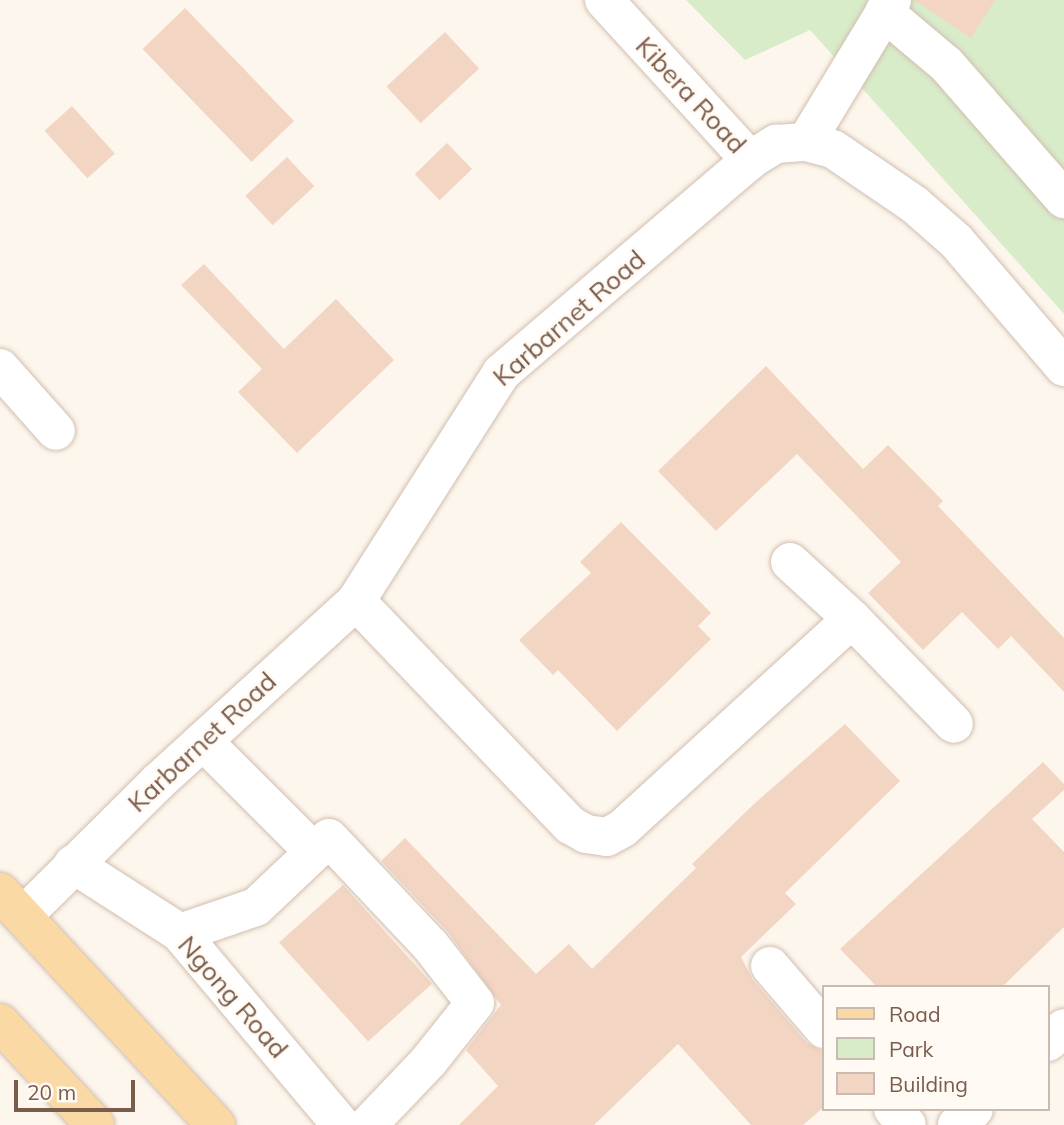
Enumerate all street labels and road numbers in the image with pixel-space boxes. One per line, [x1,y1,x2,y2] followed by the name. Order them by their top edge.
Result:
[629,30,753,160] street label: Kibera Road
[487,244,651,392] street label: Karbarnet Road
[121,665,283,819] street label: Karbarnet Road
[172,930,294,1064] street label: Ngong Road

